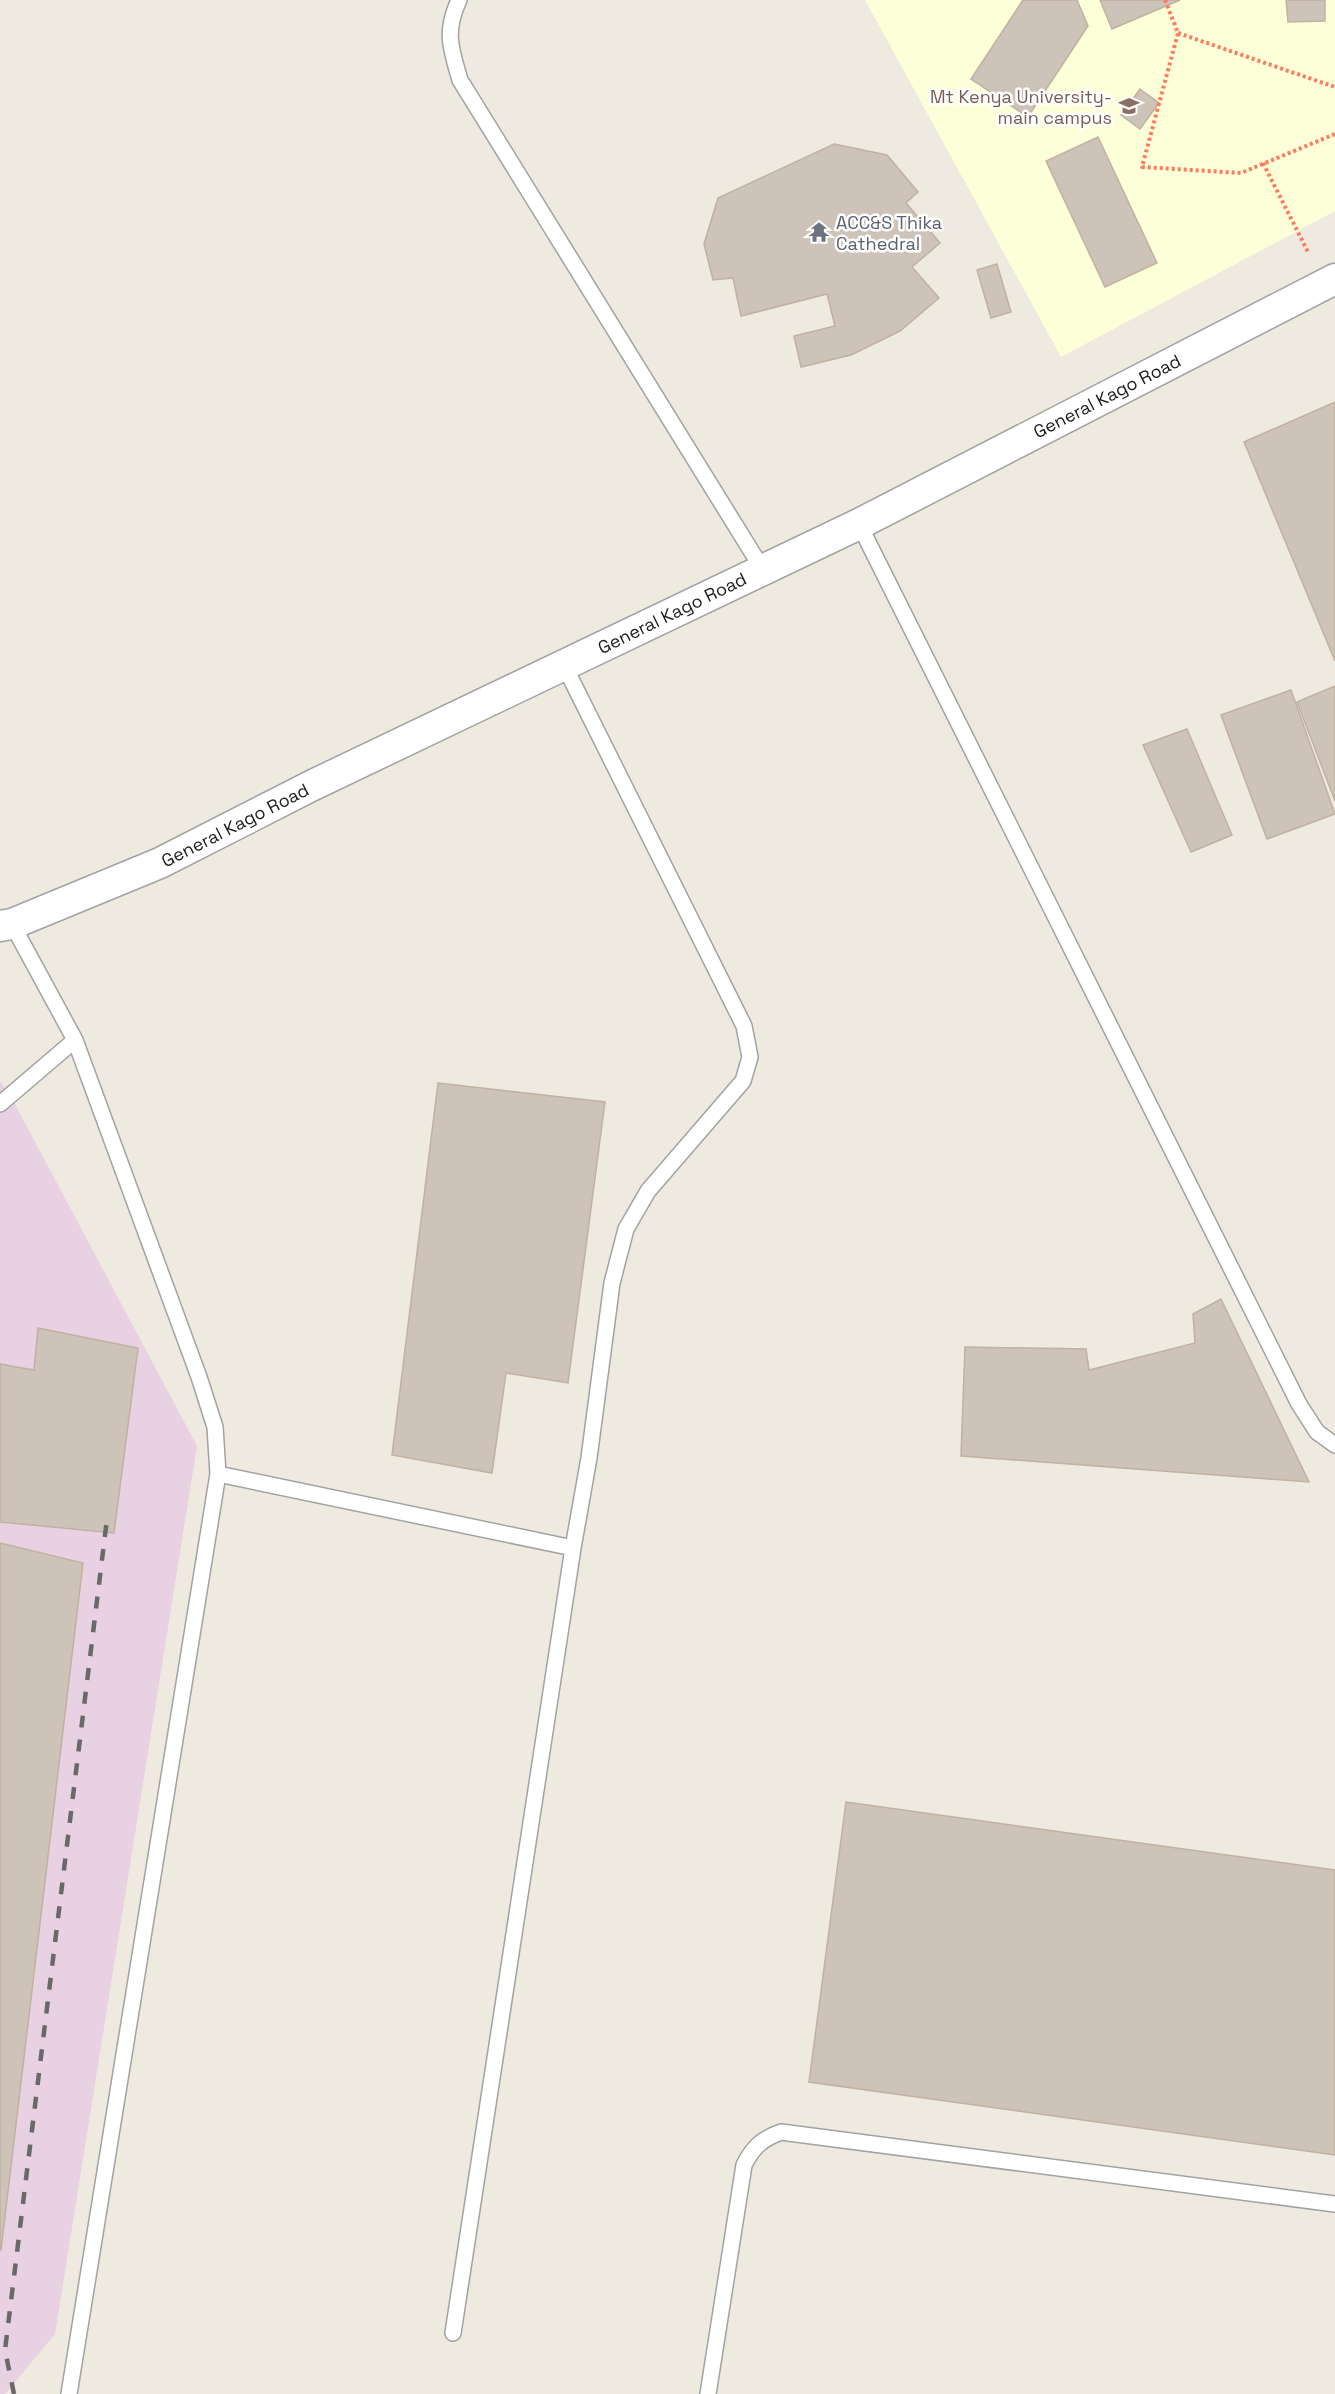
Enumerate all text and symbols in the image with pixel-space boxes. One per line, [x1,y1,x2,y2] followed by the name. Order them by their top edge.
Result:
[930,85,1112,129] place label: Mt Kenya University- main campus
[1117,94,1141,118] school or university icon: Mt Kenya University- main campus
[836,211,942,255] place label: ACC&S Thika Cathedral
[807,220,831,244] temple icon: ACC&S Thika Cathedral
[1029,349,1185,443] street label: General Kago Road
[594,567,750,659] street label: General Kago Road
[157,778,313,872] street label: General Kago Road

